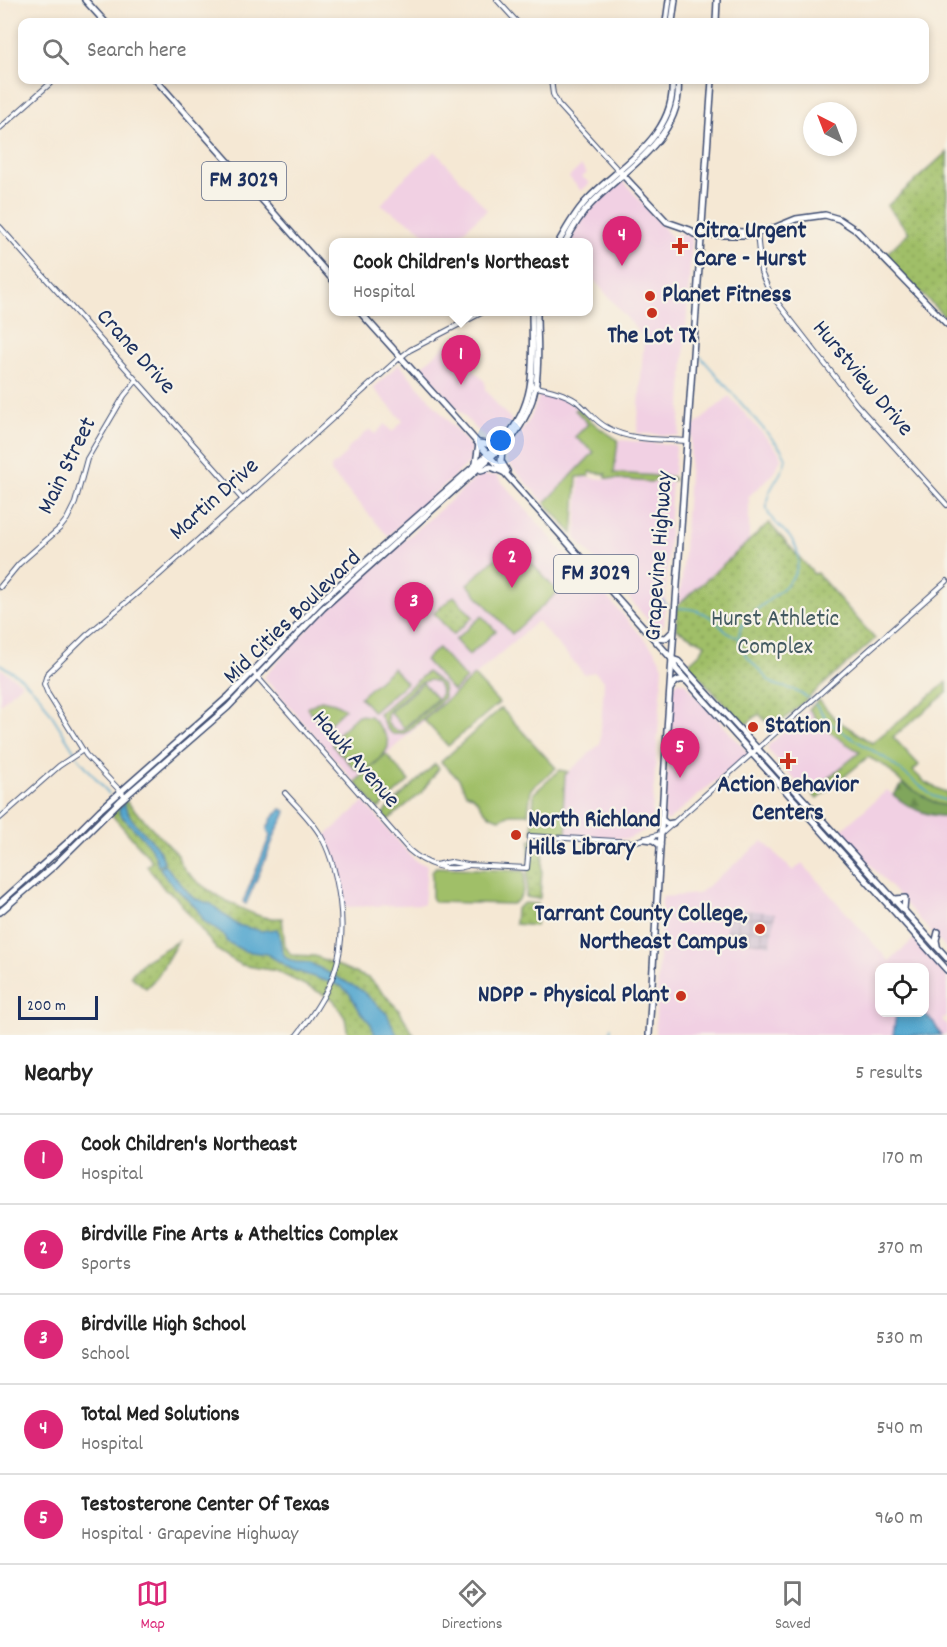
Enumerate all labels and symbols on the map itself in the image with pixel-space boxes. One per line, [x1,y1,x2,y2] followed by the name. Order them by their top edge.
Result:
[803,102,857,156] north arrow
[202,162,286,200] road number: FM 3029
[694,215,806,277] place label: Citra Urgent Care - Hurst
[602,216,642,266] pin: 4
[671,237,689,255] marker: Citra Urgent Care - Hurst
[662,279,792,313] place label: Planet Fitness
[643,289,657,303] marker: Planet Fitness
[87,301,183,403] street label: Crane Drive
[645,306,659,320] marker: The Lot TX
[803,313,921,445] street label: Hurstview Drive
[607,320,697,354] place label: The Lot TX
[442,336,480,385] pin: 1
[30,411,106,520] street label: Main Street
[486,426,515,455] your location
[163,450,267,550] street label: Martin Drive
[637,469,683,642] street label: Grapevine Highway
[492,538,532,588] pin: 2
[216,543,370,693] street label: Mid Cities Boulevard
[554,555,638,593] road number: FM 3029
[394,582,434,632] pin: 3
[711,603,839,665] park label: Hurst Athletic Complex
[303,704,407,816] street label: Hawk Avenue
[765,710,841,744] place label: Station 1
[746,720,760,734] marker: Station 1
[660,728,700,778] pin: 5
[779,752,797,770] marker: Action Behavior Centers
[717,769,860,831] place label: Action Behavior Centers
[528,804,661,866] place label: North Richland Hills Library
[509,828,523,842] marker: North Richland Hills Library
[534,898,748,960] place label: Tarrant County College, Northeast Campus
[753,922,767,936] marker: Tarrant County College, Northeast Campus
[478,979,669,1013] place label: NDPP - Physical Plant
[674,989,688,1003] marker: NDPP - Physical Plant
[18,993,98,1020] scale bar

